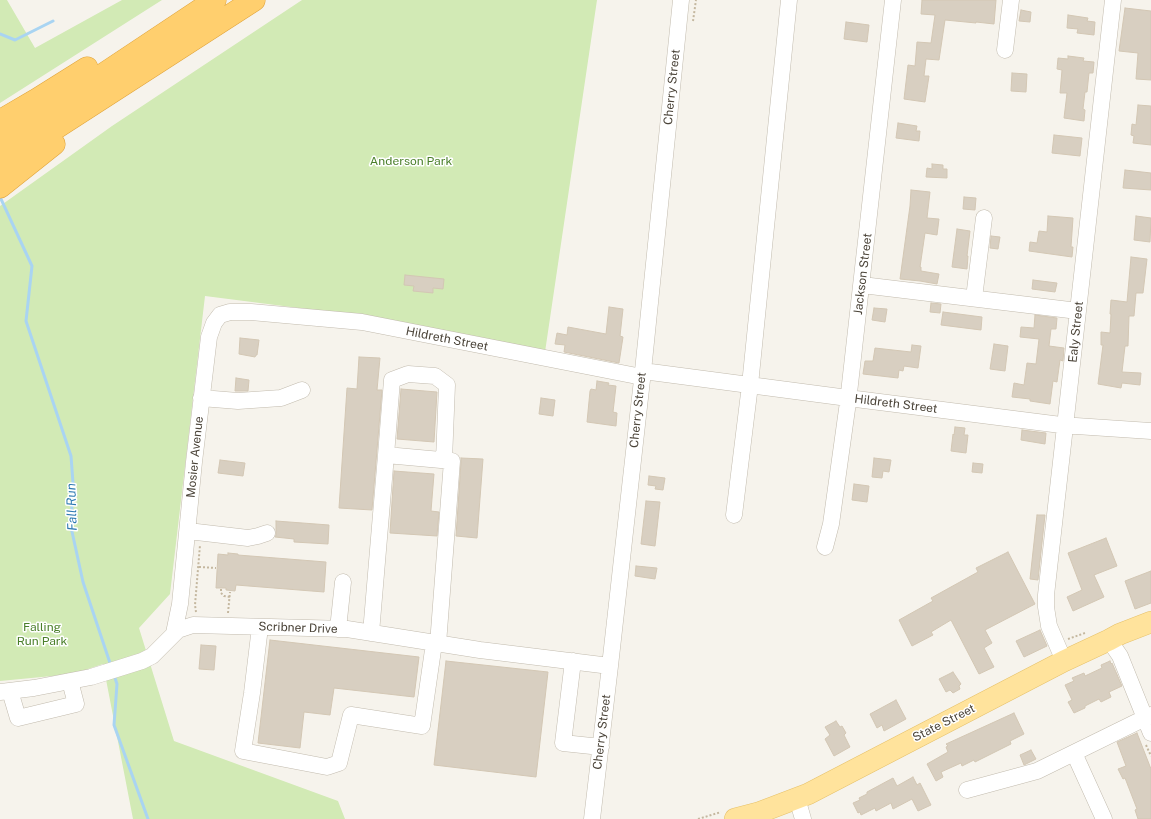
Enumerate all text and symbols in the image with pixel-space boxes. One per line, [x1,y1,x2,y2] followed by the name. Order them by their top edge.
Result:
[661,49,683,125] street label: Cherry Street
[370,154,452,168] park label: Anderson Park
[851,232,875,316] street label: Jackson Street
[1066,301,1086,363] street label: Ealy Street
[405,324,489,354] street label: Hildreth Street
[627,372,649,448] street label: Cherry Street
[854,392,938,416] street label: Hildreth Street
[184,415,206,499] street label: Mosier Avenue
[63,483,81,531] water label: Fall Run
[258,619,338,637] street label: Scribner Drive
[17,620,67,648] park label: Falling Run Park
[590,693,614,771] street label: Cherry Street
[910,701,978,745] street label: State Street

